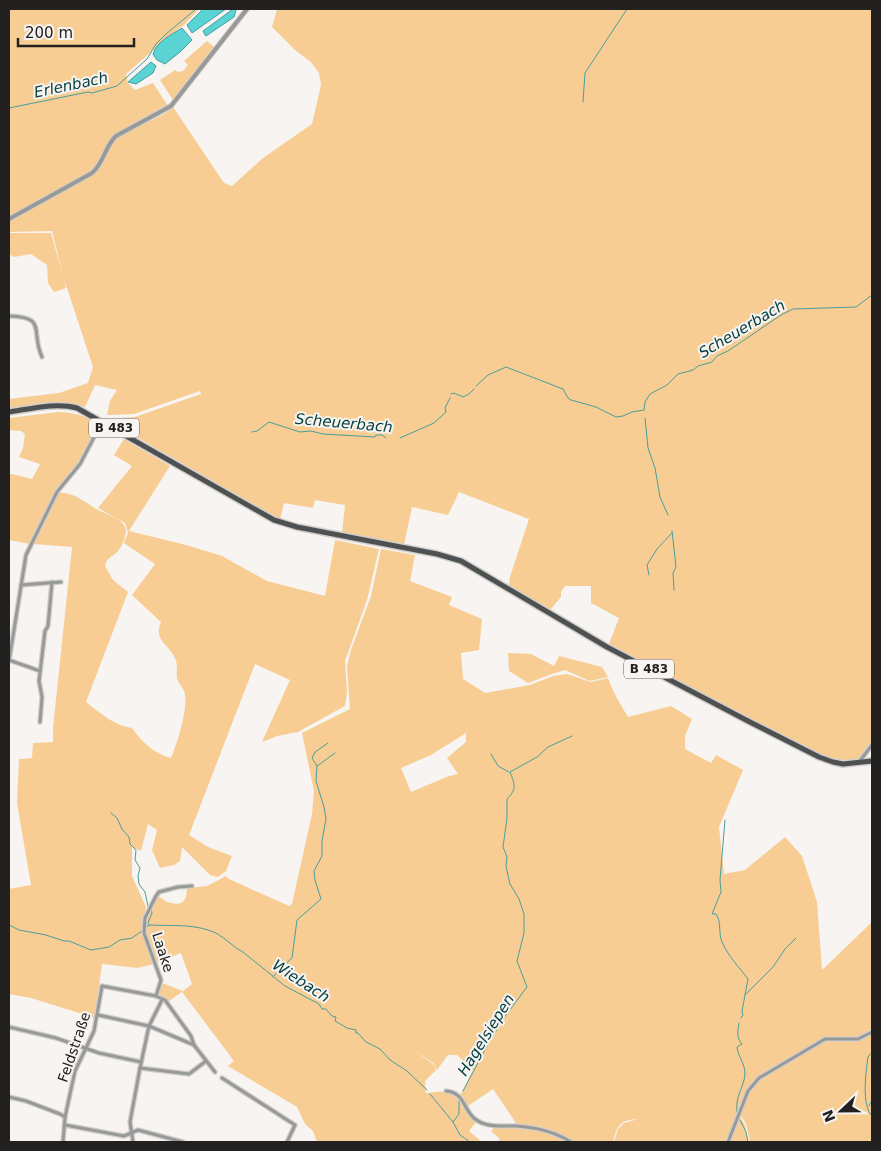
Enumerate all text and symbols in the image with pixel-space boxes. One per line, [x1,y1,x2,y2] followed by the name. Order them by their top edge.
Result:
[18,15,134,47] scale bar
[25,24,73,42] text: 200 m
[32,68,110,102] water label: Erlenbach
[695,296,789,362] water label: Scheuerbach
[294,410,394,436] water label: Scheuerbach
[89,418,139,438] road number: B 483
[624,660,674,679] road number: B 483
[149,930,177,974] street label: Laake
[269,956,333,1006] water label: Wiebach
[454,991,518,1079] water label: Hagelsiepen
[55,1010,93,1084] street label: Feldstraße
[816,1086,866,1136] north arrow
[819,1107,839,1124] text: N

